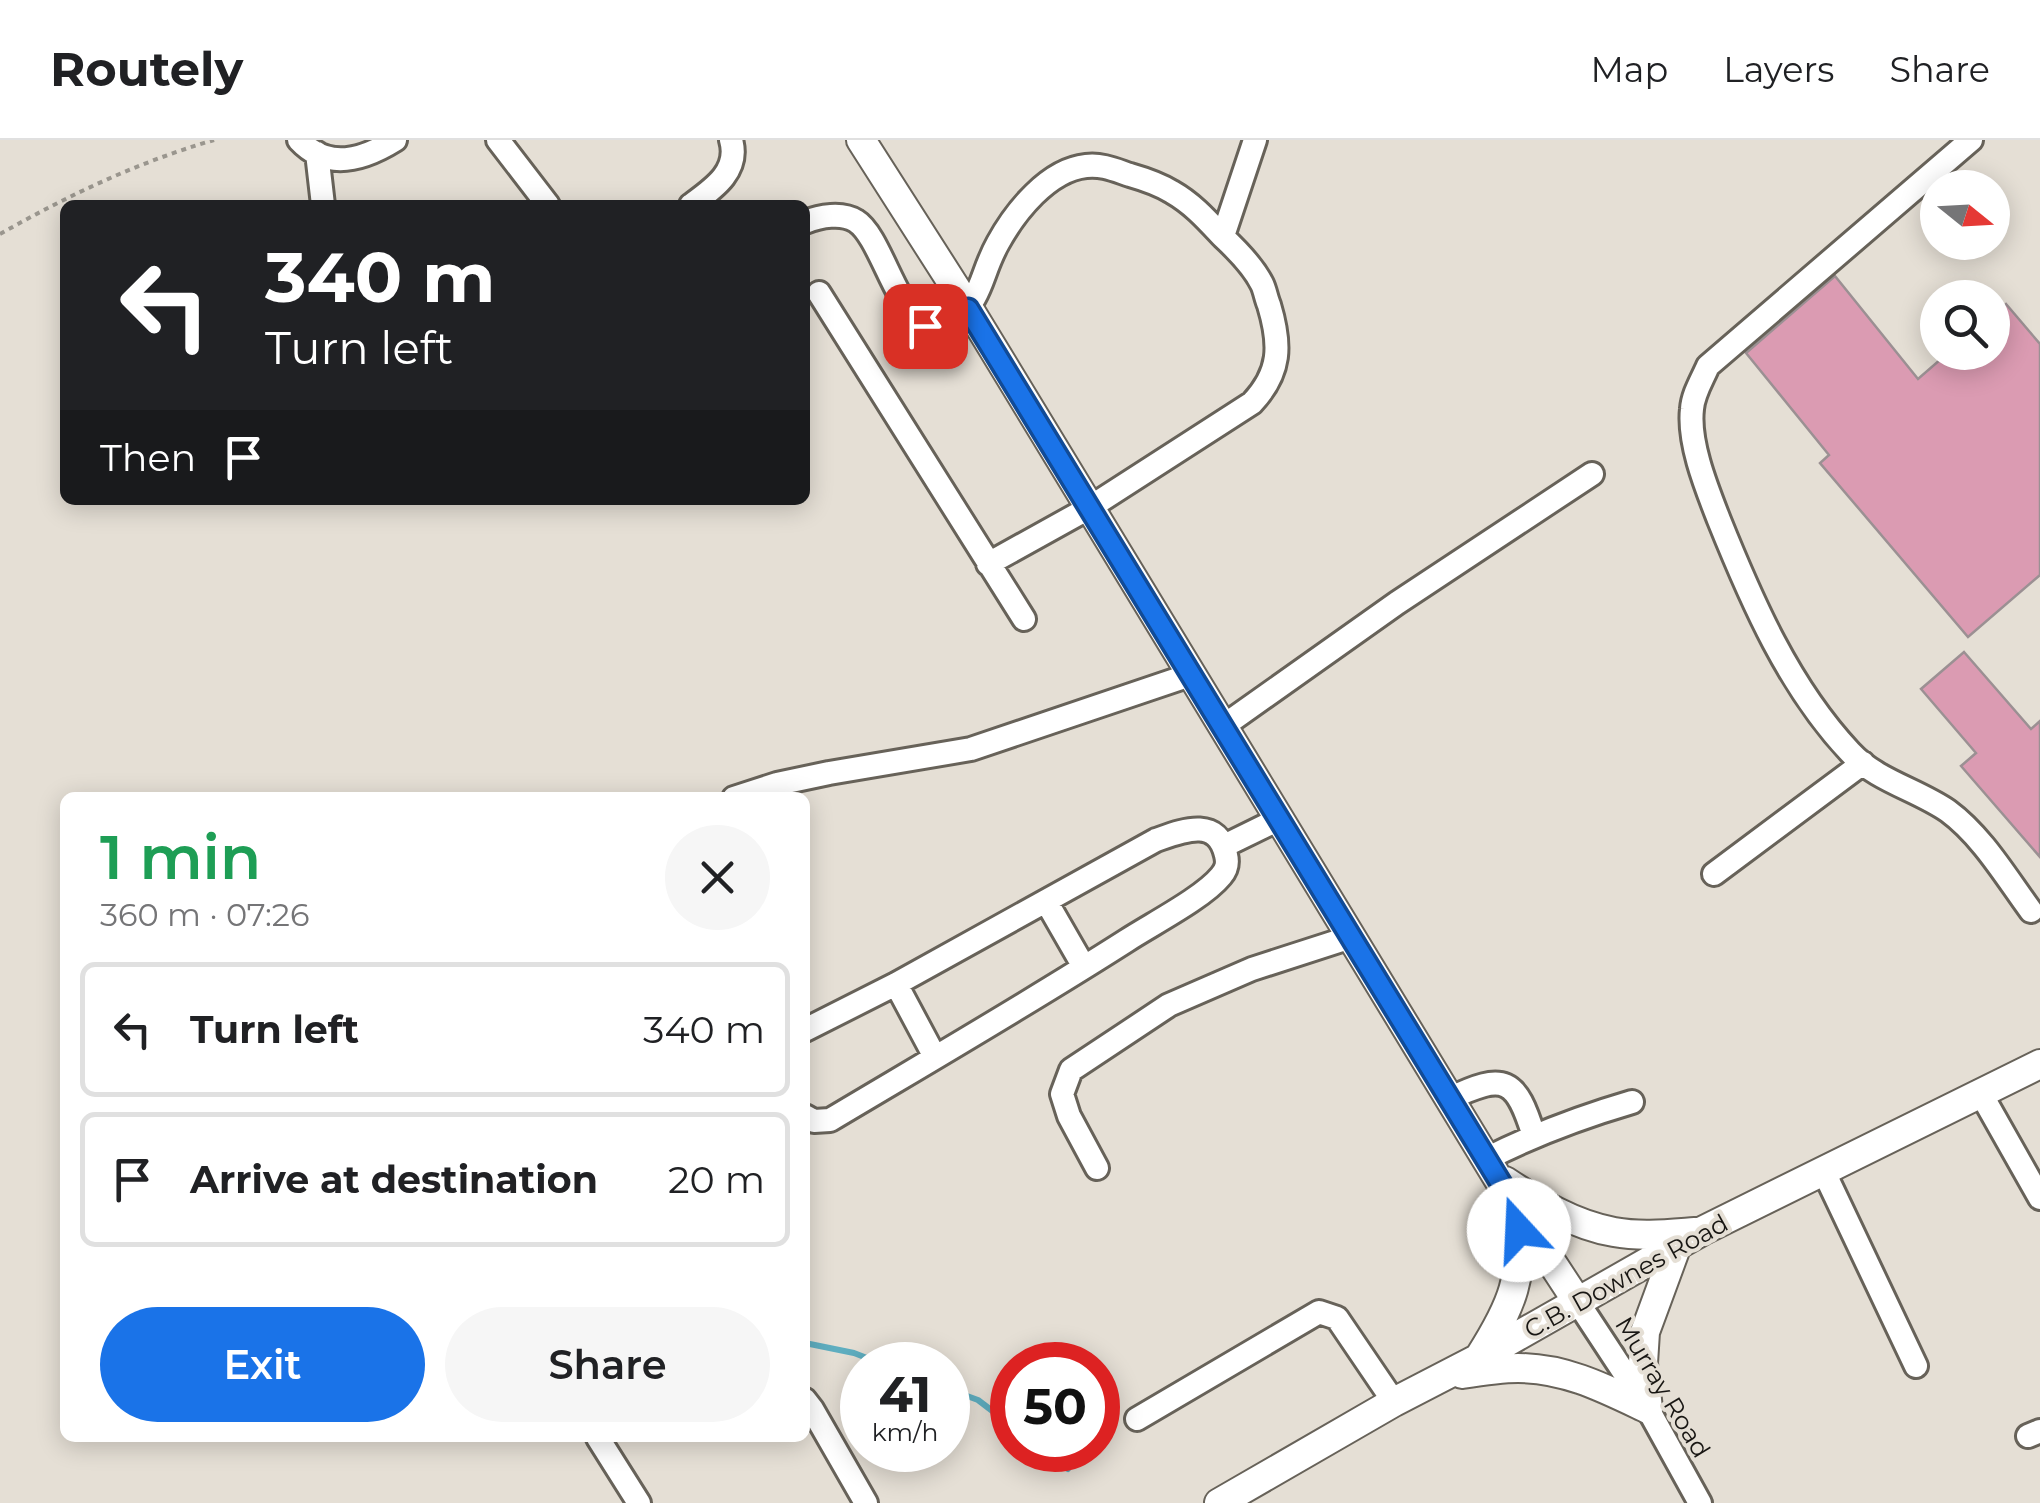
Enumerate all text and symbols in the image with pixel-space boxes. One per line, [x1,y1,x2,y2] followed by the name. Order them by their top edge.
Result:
[50,40,243,98] text: Routely
[1590,48,1668,91] text: Map
[1723,48,1834,91] text: Layers
[1889,48,1990,91] text: Share
[1920,170,2010,260] north arrow
[1920,170,2010,370] map controls
[265,234,495,320] text: 340 m
[100,240,230,370] icon: left
[1920,280,2010,370] button: search
[883,284,968,369] pin
[898,299,953,354] icon: arrive
[265,320,453,375] text: Turn left
[216,430,271,485] icon: arrive
[100,434,196,481] text: Then
[100,821,261,894] text: 1 min
[665,825,770,930] button: close
[100,895,309,934] text: 360 m · 07:26
[105,1002,160,1057] icon: left
[190,1006,359,1053] text: Turn left
[643,1006,765,1053] text: 340 m
[105,1152,160,1207] icon: arrive
[190,1156,598,1203] text: Arrive at destination
[668,1156,765,1203] text: 20 m
[1467,1178,1571,1282] position arrow
[1519,1208,1733,1344] street label: C.B. Downes Road
[100,1307,425,1422] button: Exit
[445,1307,770,1422] button: Share
[1609,1311,1717,1463] street label: Murray Road
[990,1342,1120,1472] speed limit sign: 50
[879,1364,931,1425] text: 41
[872,1417,938,1447] text: km/h

